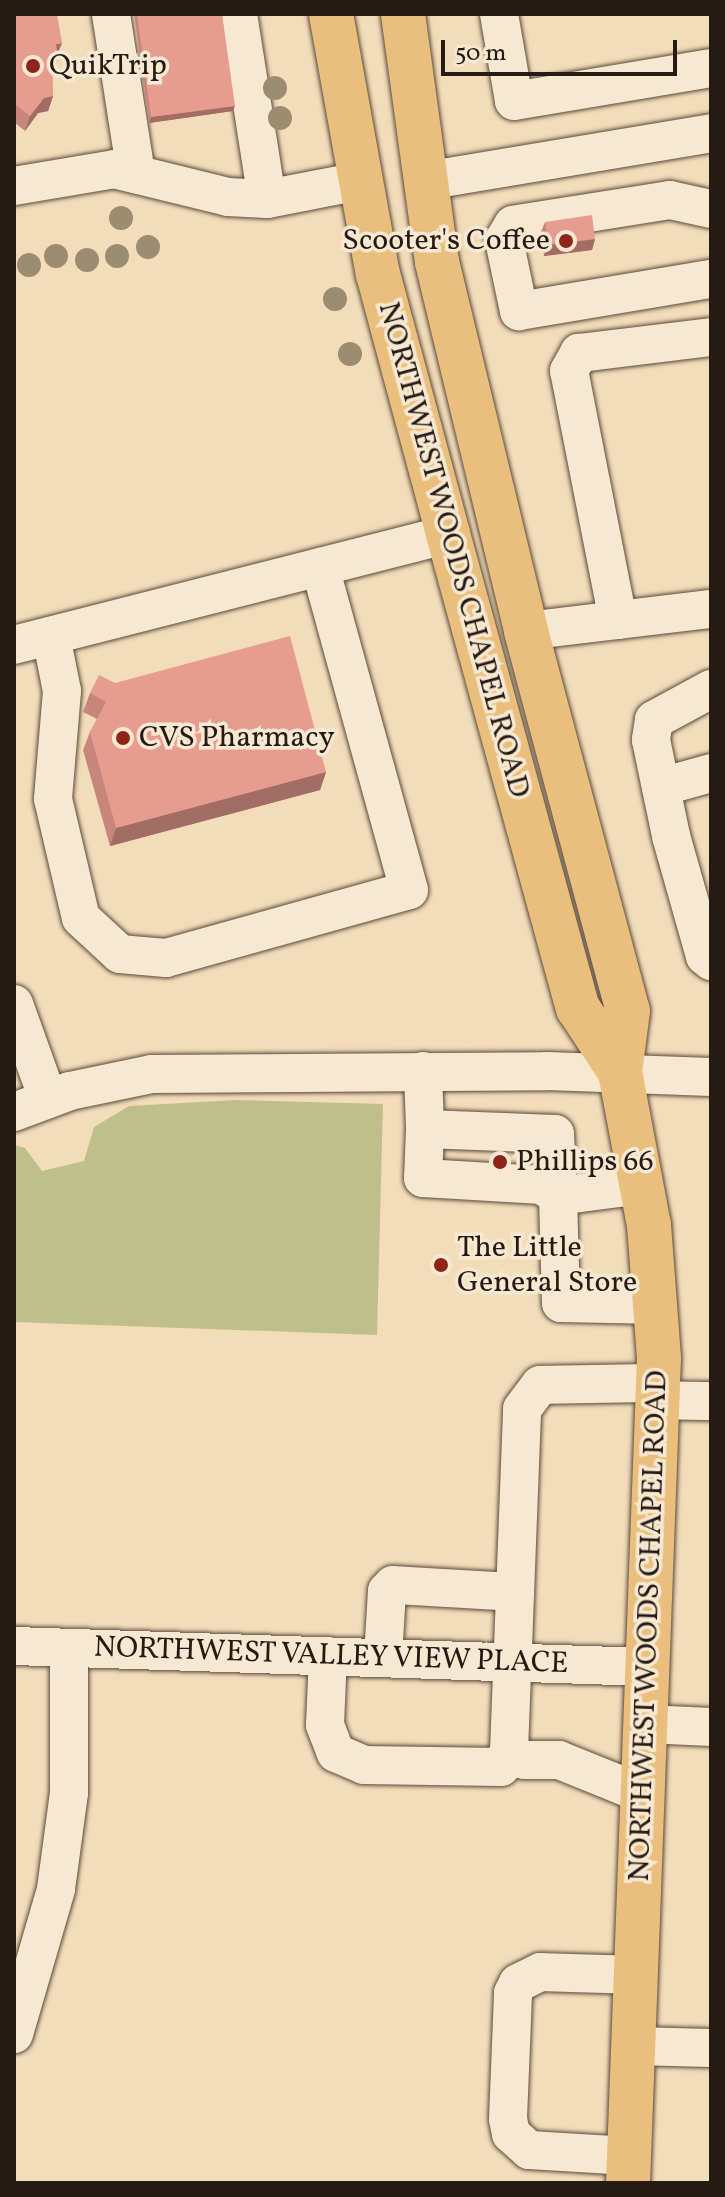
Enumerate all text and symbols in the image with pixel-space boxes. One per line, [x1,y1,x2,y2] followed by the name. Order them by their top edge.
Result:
[445,24,681,74] scale bar
[455,37,507,71] text: 50 m
[49,48,167,84] place label: QuikTrip
[24,57,42,75] marker: QuikTrip
[342,223,550,259] place label: Scooter's Coffee
[557,232,575,250] marker: Scooter's Coffee
[369,297,537,803] street label: NORTHWEST WOODS CHAPEL ROAD
[139,720,335,756] place label: CVS Pharmacy
[114,729,132,747] marker: CVS Pharmacy
[516,1144,654,1180] place label: Phillips 66
[491,1153,509,1171] marker: Phillips 66
[457,1230,637,1300] place label: The Little General Store
[432,1256,450,1274] marker: The Little General Store
[622,1369,676,1883] street label: NORTHWEST WOODS CHAPEL ROAD
[91,1630,571,1682] street label: NORTHWEST VALLEY VIEW PLACE

